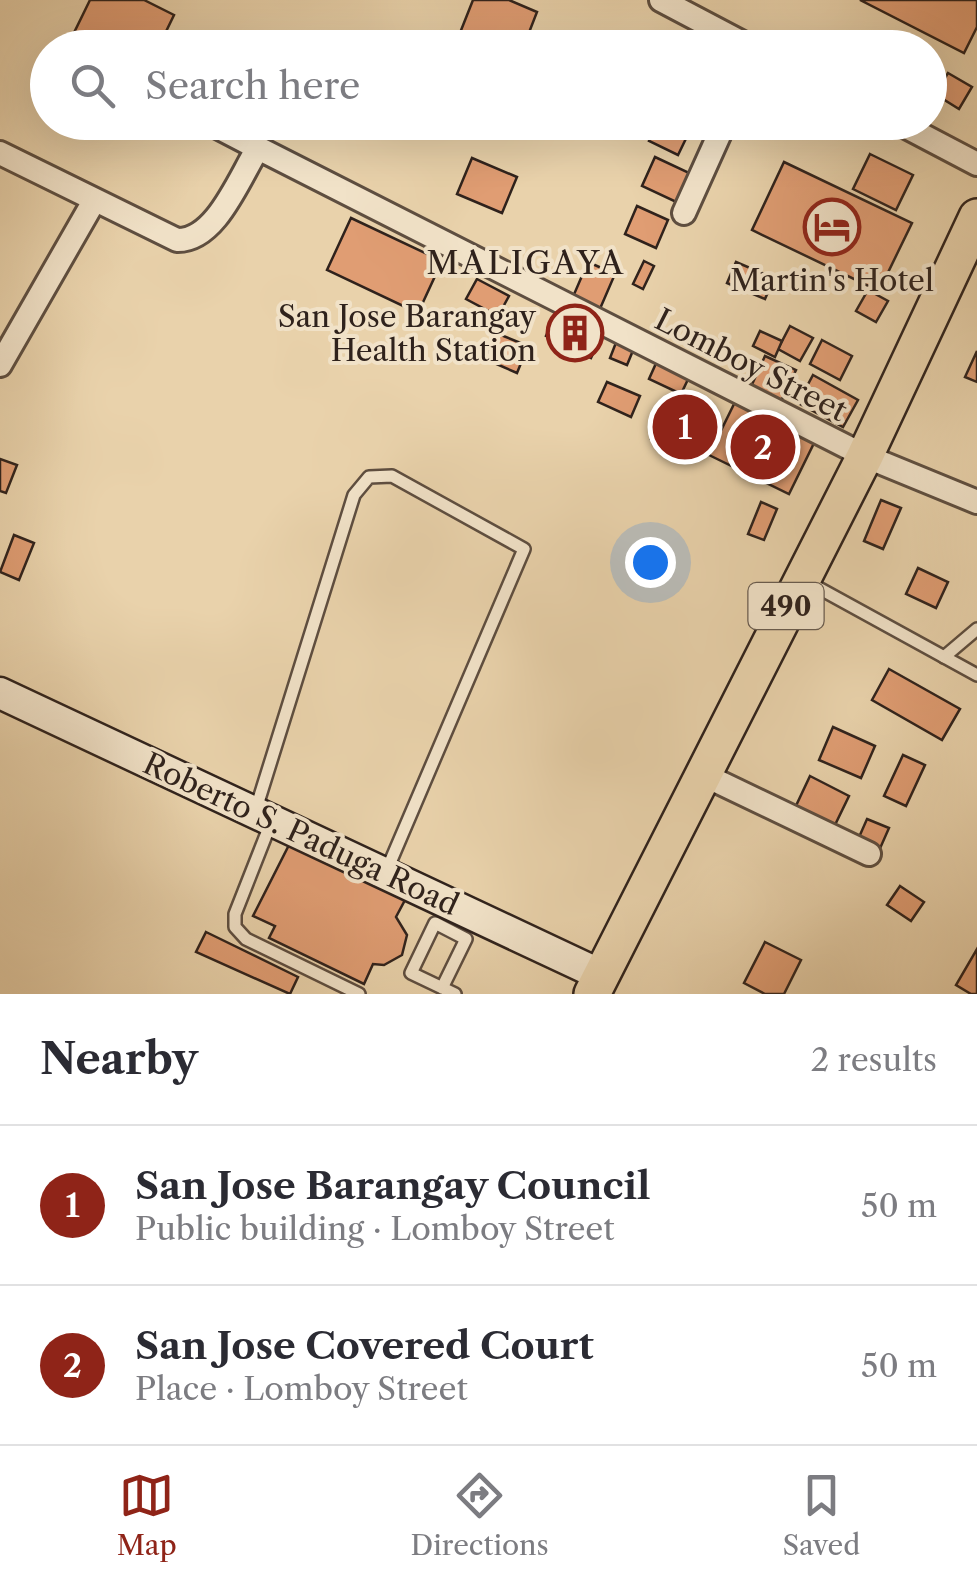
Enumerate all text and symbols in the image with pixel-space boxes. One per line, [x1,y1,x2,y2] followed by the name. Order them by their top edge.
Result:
[30,30,947,140] search box
[65,58,120,113] icon: search
[145,62,360,109] text: Search here
[802,197,862,257] hotel icon: Martin's Hotel
[426,243,626,282] district label: MALIGAYA
[730,262,934,299] place label: Martin's Hotel
[278,298,536,369] place label: San Jose Barangay Health Station
[649,301,853,429] street label: Lomboy Street
[545,303,605,363] building icon: San Jose Barangay Health Station
[652,390,718,464] pin: 1
[730,410,796,484] pin: 2
[625,537,676,588] your location
[748,583,824,629] road number: 490
[137,745,465,923] street label: Roberto S. Paduga Road
[40,1033,198,1085] text: Nearby
[811,1040,937,1079] text: 2 results
[135,1162,650,1209] text: San Jose Barangay Council
[65,1186,80,1225] text: 1
[861,1186,937,1225] text: 50 m
[135,1209,615,1248] text: Public building · Lomboy Street
[135,1322,594,1369] text: San Jose Covered Court
[63,1346,82,1385] text: 2
[861,1346,937,1385] text: 50 m
[135,1369,468,1408] text: Place · Lomboy Street
[117,1468,177,1562] tab: Map
[410,1468,549,1562] tab: Directions
[782,1468,860,1562] tab: Saved

